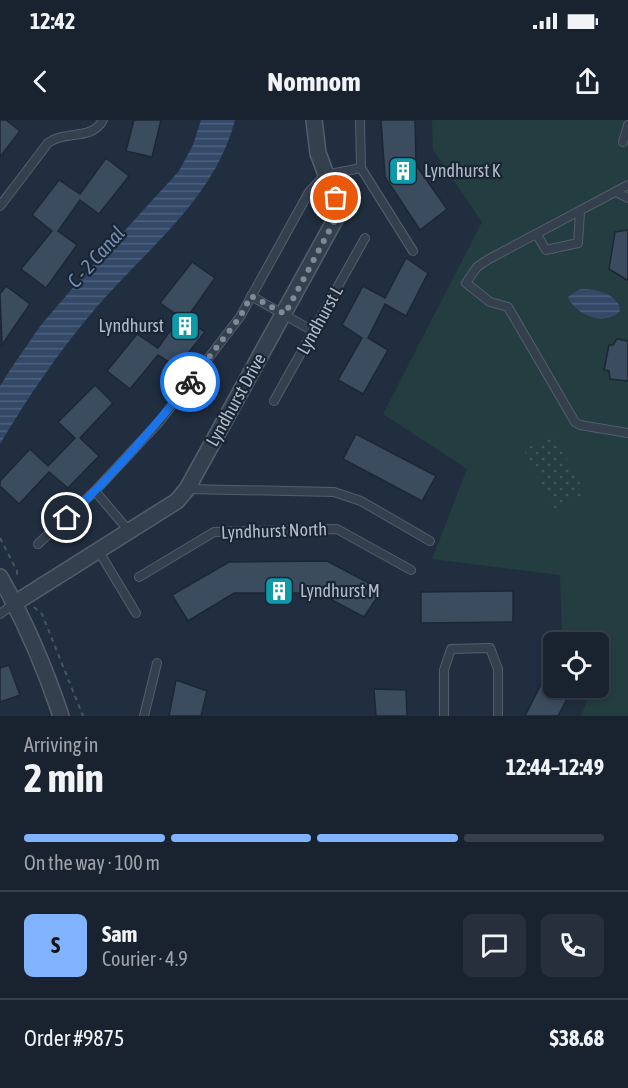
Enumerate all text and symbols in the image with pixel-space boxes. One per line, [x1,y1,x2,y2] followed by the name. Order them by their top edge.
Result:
[30,8,75,34] text: 12:42
[24,65,57,98] icon: back
[571,65,604,98] icon: share
[267,66,361,97] text: Nomnom
[387,155,419,187] building icon: Lyndhurst K
[424,160,501,181] place label: Lyndhurst K
[310,172,361,223] pin
[319,181,352,214] icon: bag
[62,221,129,292] water label: C - 2 Canal
[292,282,347,358] street label: Lyndhurst L
[169,310,201,342] building icon: Lyndhurst
[99,315,164,336] place label: Lyndhurst
[201,350,270,450] street label: Lyndhurst Drive
[160,352,220,412] courier
[174,366,207,399] icon: bike
[41,492,92,543] pin
[50,501,83,534] icon: home
[221,518,327,543] street label: Lyndhurst North
[263,575,295,607] building icon: Lyndhurst M
[300,580,380,601] place label: Lyndhurst M
[543,632,609,698] map controls
[543,632,609,698] button: locate
[24,733,98,756] text: Arriving in
[506,754,604,780] text: 12:44–12:49
[24,756,104,800] text: 2 min
[24,851,160,874] text: On the way · 100 m
[463,914,526,977] button: chat
[541,914,604,977] button: phone
[102,921,137,947] text: Sam
[51,932,60,958] text: S
[102,947,188,970] text: Courier · 4.9
[24,1025,124,1051] text: Order #9875
[549,1025,604,1051] text: $38.68

